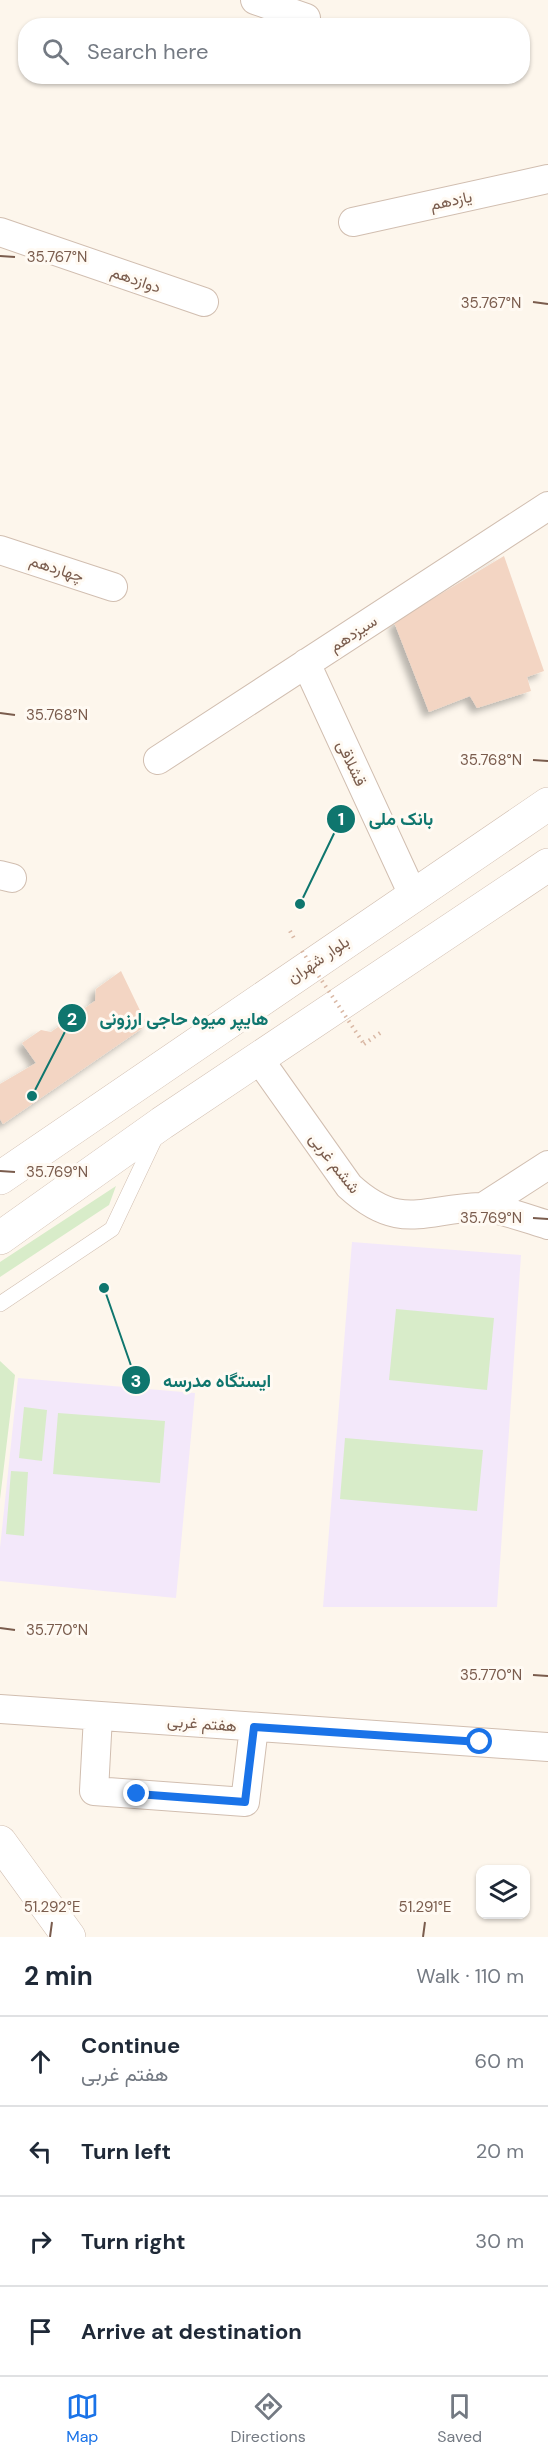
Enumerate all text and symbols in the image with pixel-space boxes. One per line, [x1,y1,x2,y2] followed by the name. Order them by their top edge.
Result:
[18,18,530,84] search box
[39,35,72,68] icon: search
[87,37,208,66] text: Search here
[428,186,474,215] street label: یازدهم
[27,247,87,267] text: 35.767°N
[108,261,164,298] street label: دوازدهم
[461,293,521,313] text: 35.767°N
[27,550,87,588] street label: چهاردهم
[325,610,381,657] street label: سیزدهم
[26,705,88,725] text: 35.768°N
[332,737,371,789] street label: قشلاقی
[460,750,522,770] text: 35.768°N
[326,801,445,837] callout: بانک ملی
[338,807,344,831] text: 1
[369,807,433,831] text: بانک ملی
[283,931,353,988] street label: بلوار شهران
[57,1000,280,1036] callout: هایپر میوه حاجی ارزونی
[67,1007,77,1031] text: 2
[99,1007,269,1031] text: هایپر میوه حاجی ارزونی
[304,1129,365,1198] street label: ششم غربی
[26,1162,88,1182] text: 35.769°N
[460,1208,522,1228] text: 35.769°N
[121,1362,283,1398] callout: ایستگاه مدرسه
[131,1369,141,1393] text: 3
[163,1369,271,1393] text: ایستگاه مدرسه
[26,1620,88,1640] text: 35.770°N
[460,1665,522,1685] text: 35.770°N
[166,1711,238,1736] street label: هفتم غربی
[466,1728,492,1754] route start
[123,1780,149,1806] route end
[476,1865,530,1919] map controls
[476,1865,530,1919] button: layers
[24,1897,80,1917] text: 51.292°E
[399,1897,451,1917] text: 51.291°E
[24,1959,93,1993] text: 2 min
[416,1963,524,1989] text: Walk · 110 m
[81,2031,180,2060] text: Continue
[24,2045,57,2078] icon: ahead
[475,2048,524,2074] text: 60 m
[81,2061,168,2087] text: هفتم غربی
[24,2135,57,2168] icon: left
[81,2137,171,2166] text: Turn left
[476,2138,524,2164] text: 20 m
[24,2225,57,2258] icon: right
[81,2227,186,2256] text: Turn right
[475,2228,524,2254] text: 30 m
[24,2315,57,2348] icon: arrive
[81,2317,302,2346] text: Arrive at destination
[66,2390,99,2447] tab: Map
[230,2390,306,2447] tab: Directions
[437,2390,482,2447] tab: Saved

